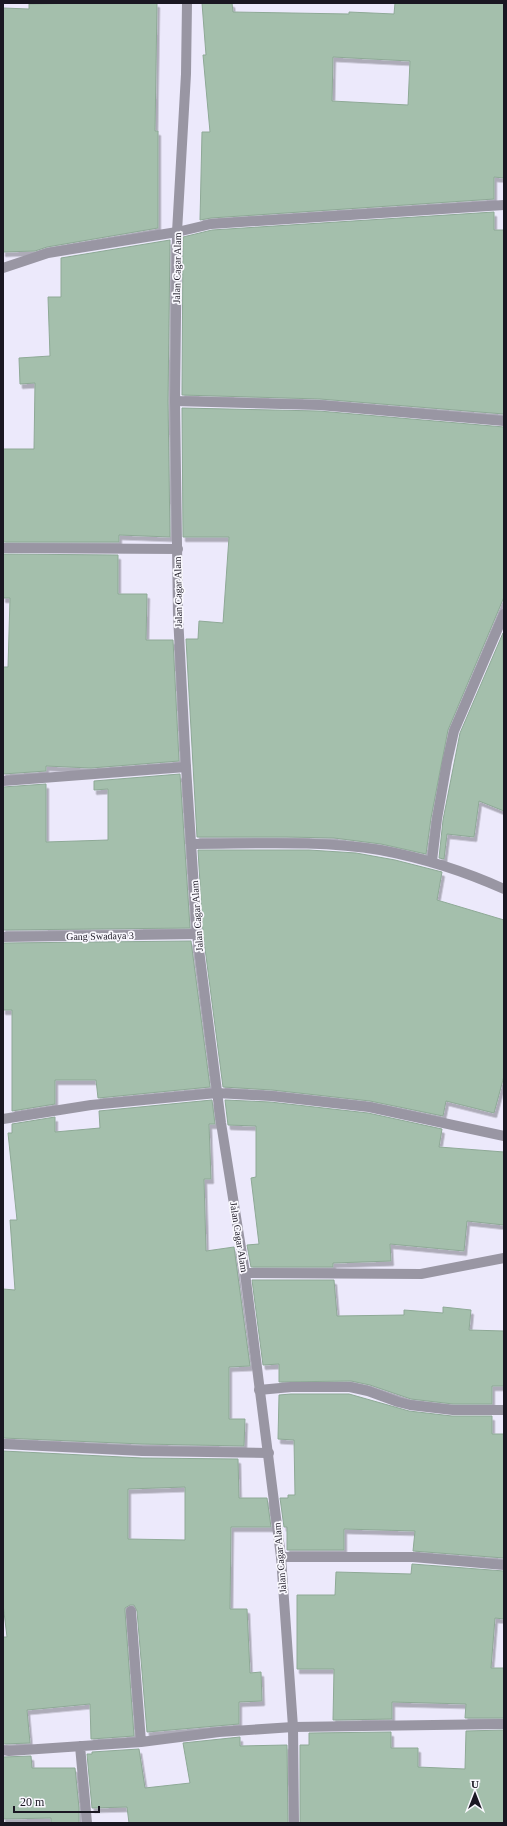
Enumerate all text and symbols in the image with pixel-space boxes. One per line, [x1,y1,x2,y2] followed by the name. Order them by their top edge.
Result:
[171,232,183,304] street label: Jalan Cagar Alam
[172,556,184,628] street label: Jalan Cagar Alam
[189,880,205,952] street label: Jalan Cagar Alam
[66,930,134,942] street label: Gang Swadaya 3
[228,1201,250,1273] street label: Jalan Cagar Alam
[271,1522,289,1594] street label: Jalan Cagar Alam
[455,1774,495,1814] north arrow
[471,1778,479,1790] text: U
[14,1788,99,1814] scale bar
[20,1795,45,1809] text: 20 m

